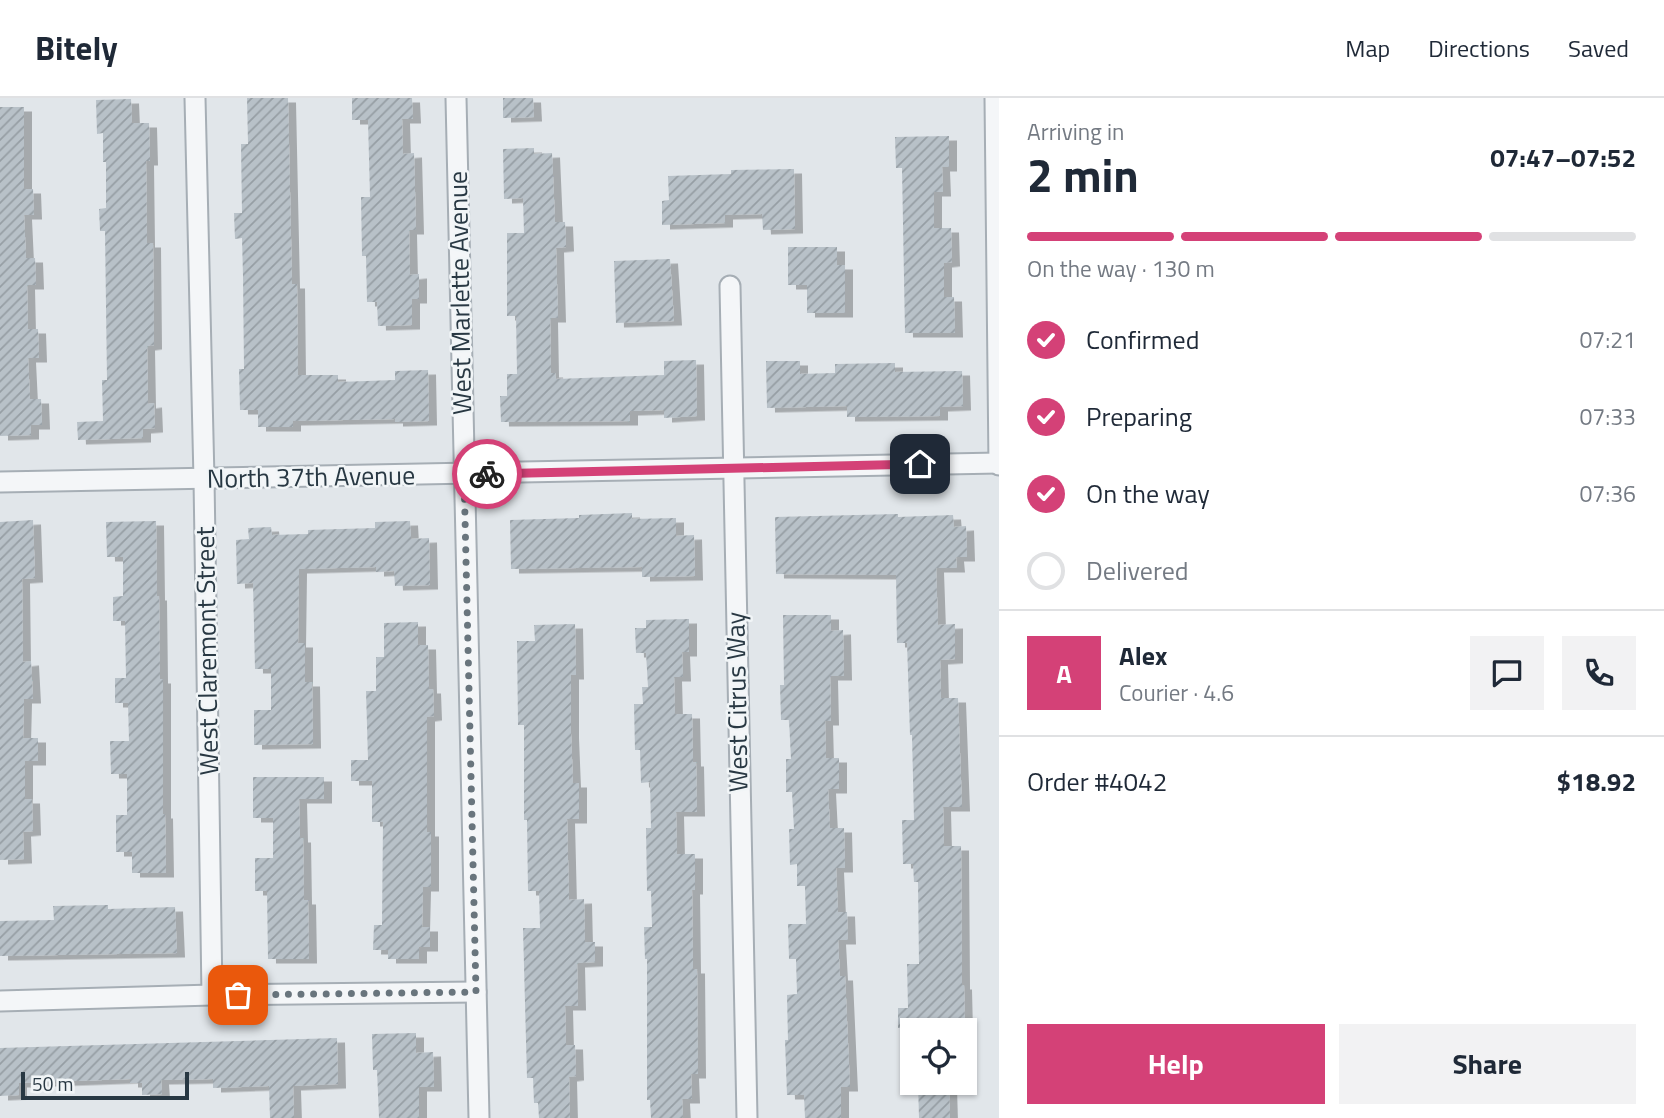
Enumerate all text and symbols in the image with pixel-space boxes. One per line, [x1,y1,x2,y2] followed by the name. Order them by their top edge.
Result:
[35,23,118,73] text: Bitely
[1345,30,1390,66] text: Map
[1428,30,1530,66] text: Directions
[1568,30,1629,66] text: Saved
[1027,114,1124,149] text: Arriving in
[1490,138,1636,177] text: 07:47–07:52
[1027,140,1139,210] text: 2 min
[438,171,481,415] street label: West Marlette Avenue
[1027,251,1215,286] text: On the way · 130 m
[1086,320,1200,359] text: Confirmed
[1027,321,1065,359] icon: check
[1579,322,1636,357] text: 07:21
[1086,397,1192,436] text: Preparing
[1027,398,1065,436] icon: check
[1579,399,1636,434] text: 07:33
[890,434,950,494] pin
[452,439,522,509] courier
[901,445,939,483] icon: home
[207,455,415,498] street label: North 37th Avenue
[468,455,506,493] icon: bike
[1086,474,1210,513] text: On the way
[1027,475,1065,513] icon: check
[1579,476,1636,511] text: 07:36
[185,526,228,776] street label: West Claremont Street
[1086,551,1189,590] text: Delivered
[715,612,758,792] street label: West Citrus Way
[1119,636,1167,675] text: Alex
[1470,636,1544,710] button: chat
[1562,636,1636,710] button: phone
[1056,654,1072,693] text: A
[1119,675,1234,710] text: Courier · 4.6
[1027,762,1167,801] text: Order #4042
[1557,762,1636,801] text: $18.92
[208,965,268,1025] pin
[219,976,257,1014] icon: bag
[900,1018,977,1095] map controls
[900,1018,977,1095] button: locate
[1027,1024,1325,1104] button: Help
[1339,1024,1636,1104] button: Share
[21,1069,189,1101] scale bar
[32,1069,73,1098] text: 50 m

